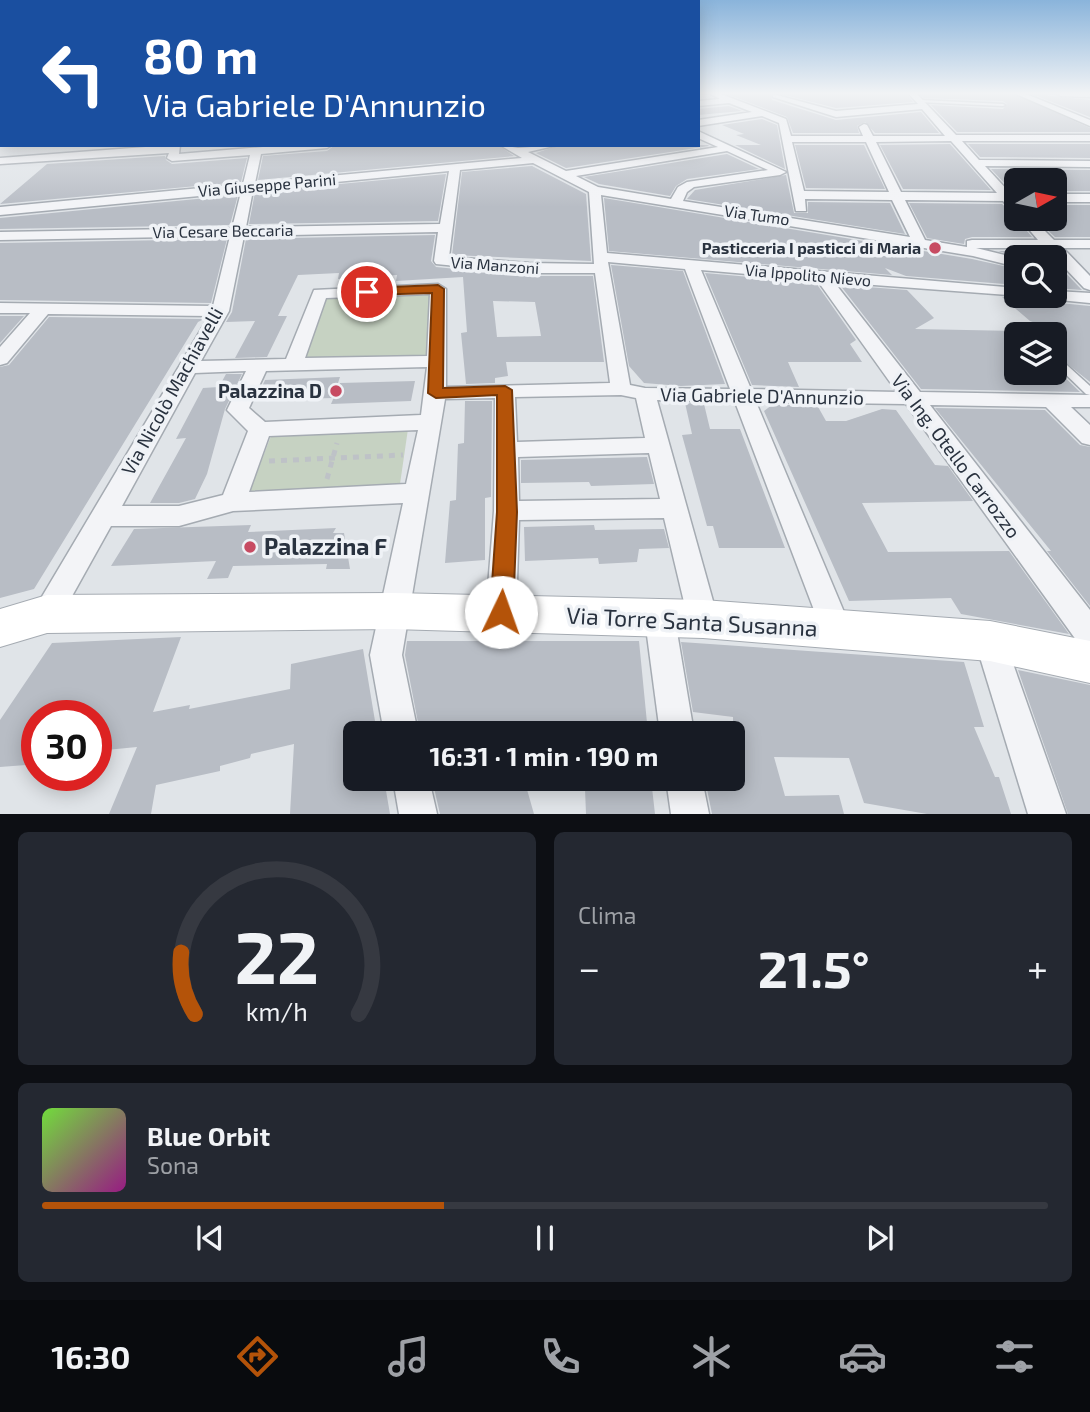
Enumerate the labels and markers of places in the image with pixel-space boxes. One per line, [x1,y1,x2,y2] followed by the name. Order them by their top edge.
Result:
[702,238,921,257] place label: Pasticceria I pasticci di Maria
[927,240,943,256] marker: Pasticceria I pasticci di Maria
[337,262,397,322] pin
[218,379,322,402] place label: Palazzina D
[328,383,344,399] marker: Palazzina D
[264,532,387,560] place label: Palazzina F
[242,539,258,555] marker: Palazzina F

